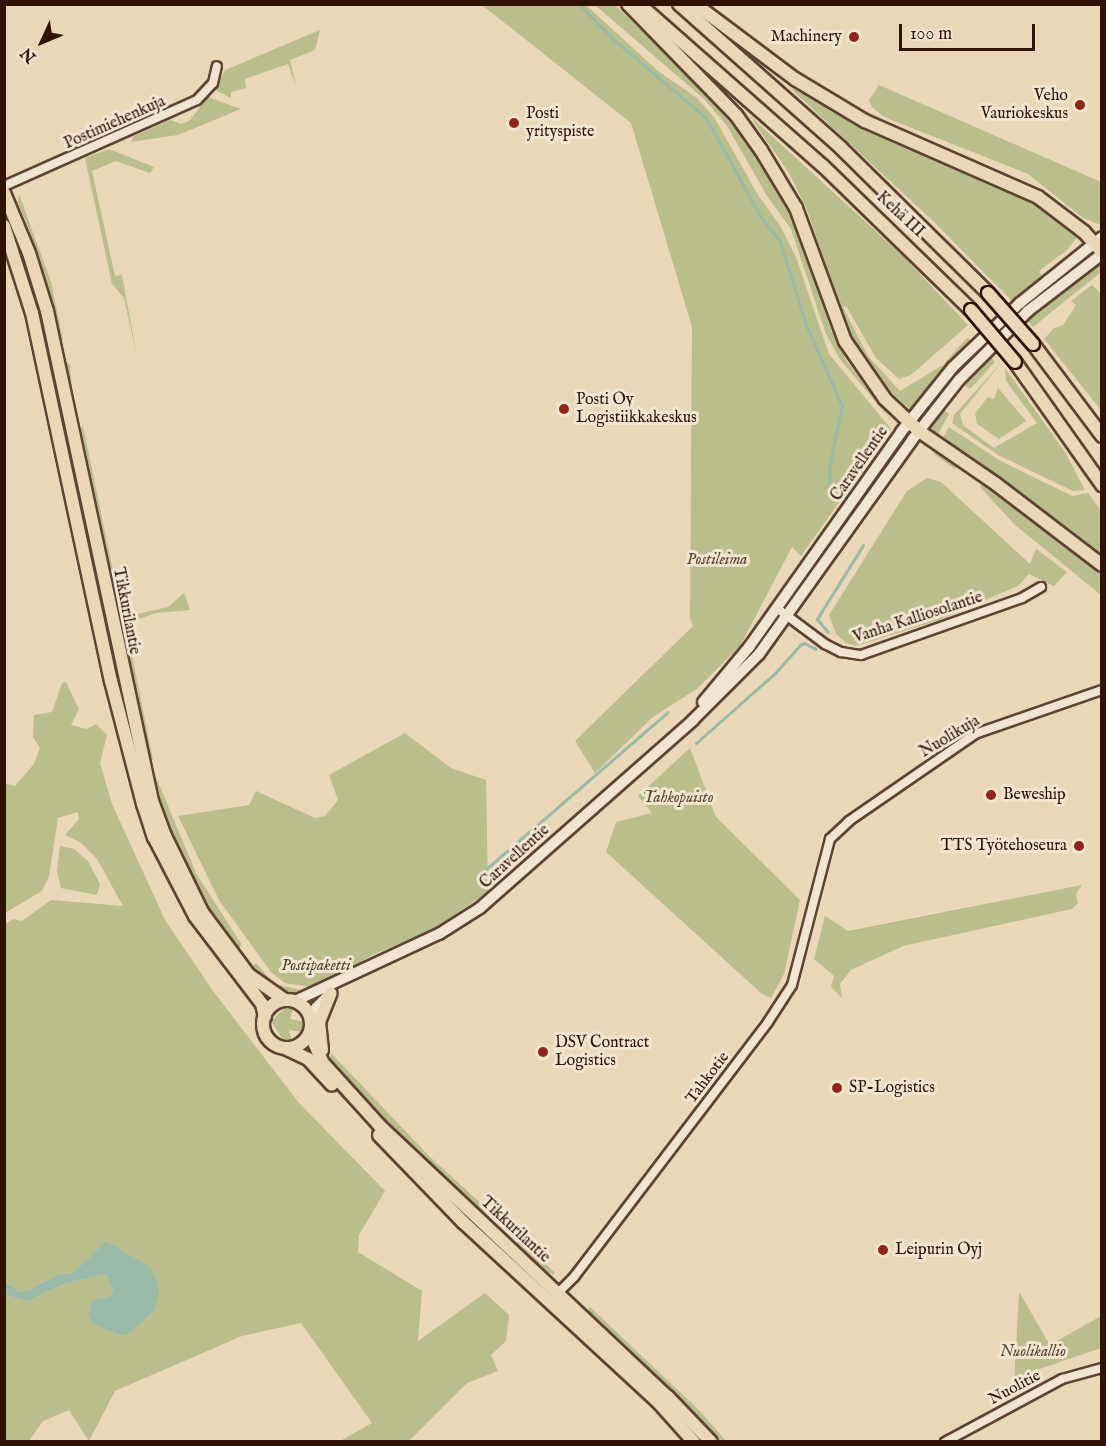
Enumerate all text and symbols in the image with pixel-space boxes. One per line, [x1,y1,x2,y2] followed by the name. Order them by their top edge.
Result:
[12,12,72,72] north arrow
[902,12,1038,50] scale bar
[910,23,952,46] text: 100 m
[771,27,842,47] place label: Machinery
[847,30,861,44] marker: Machinery
[17,43,41,66] text: N
[981,86,1068,124] place label: Veho Vauriokeskus
[61,92,169,154] street label: Postimiehenkuja
[1073,98,1087,112] marker: Veho Vauriokeskus
[526,104,594,142] place label: Posti yrityspiste
[507,116,521,130] marker: Posti yrityspiste
[872,188,928,242] street label: Kehä III
[576,390,697,428] place label: Posti Oy Logistiikkakeskus
[557,402,571,416] marker: Posti Oy Logistiikkakeskus
[827,423,893,505] street label: Caravellentie
[687,550,747,570] park label: Postileima
[108,566,144,656] street label: Tikkurilantie
[851,588,985,648] street label: Vanha Kalliosolantie
[917,712,983,762] street label: Nuolikuja
[1003,785,1066,805] place label: Beweship
[643,788,713,808] park label: Tahkopuisto
[984,788,998,802] marker: Beweship
[476,821,554,893] street label: Caravellentie
[941,836,1067,856] place label: TTS Työtehoseura
[1072,839,1086,853] marker: TTS Työtehoseura
[281,956,351,976] park label: Postipaketti
[555,1033,649,1071] place label: DSV Contract Logistics
[536,1045,550,1059] marker: DSV Contract Logistics
[682,1048,734,1108] street label: Tahkotie
[849,1078,935,1098] place label: SP-Logistics
[830,1081,844,1095] marker: SP-Logistics
[476,1193,554,1267] street label: Tikkurilantie
[895,1240,982,1260] place label: Leipurin Oyj
[876,1243,890,1257] marker: Leipurin Oyj
[1000,1342,1066,1362] park label: Nuolikallio
[986,1366,1044,1410] street label: Nuolitie

